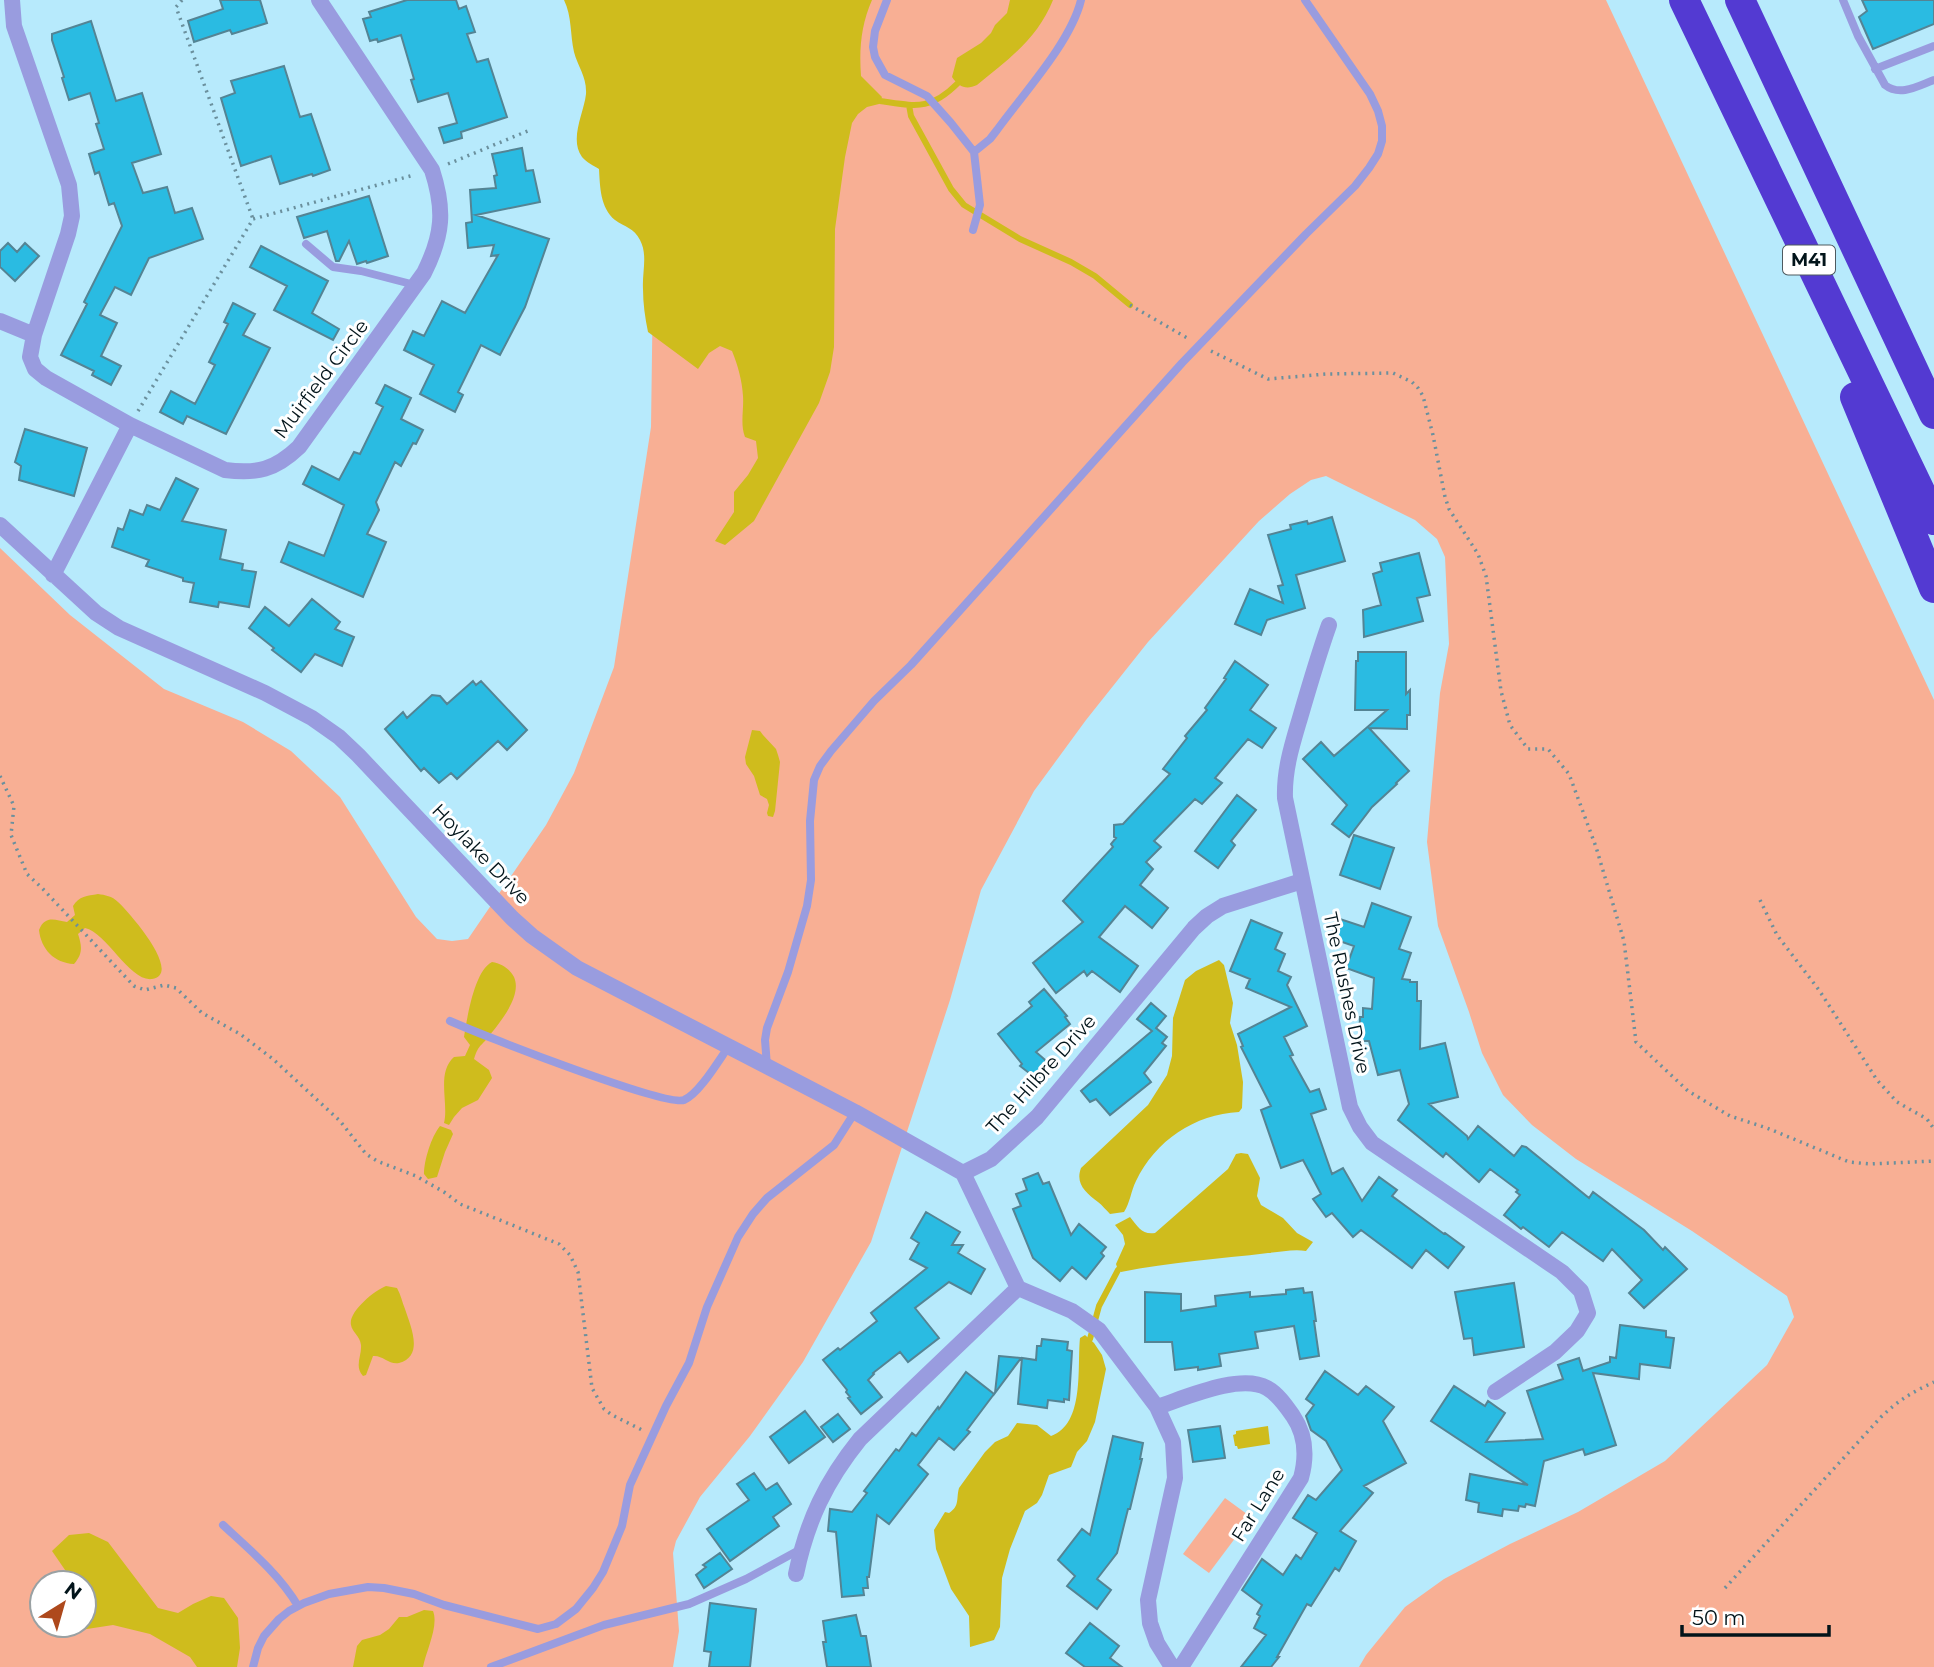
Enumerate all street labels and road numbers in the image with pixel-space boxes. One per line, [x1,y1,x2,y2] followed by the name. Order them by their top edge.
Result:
[1783,246,1835,274] road number: M41
[269,315,373,443] street label: Muirfield Circle
[427,799,535,909] street label: Hoylake Drive
[1319,910,1375,1076] street label: The Rushes Drive
[981,1010,1101,1138] street label: The Hilbre Drive
[1226,1464,1290,1546] street label: Far Lane

